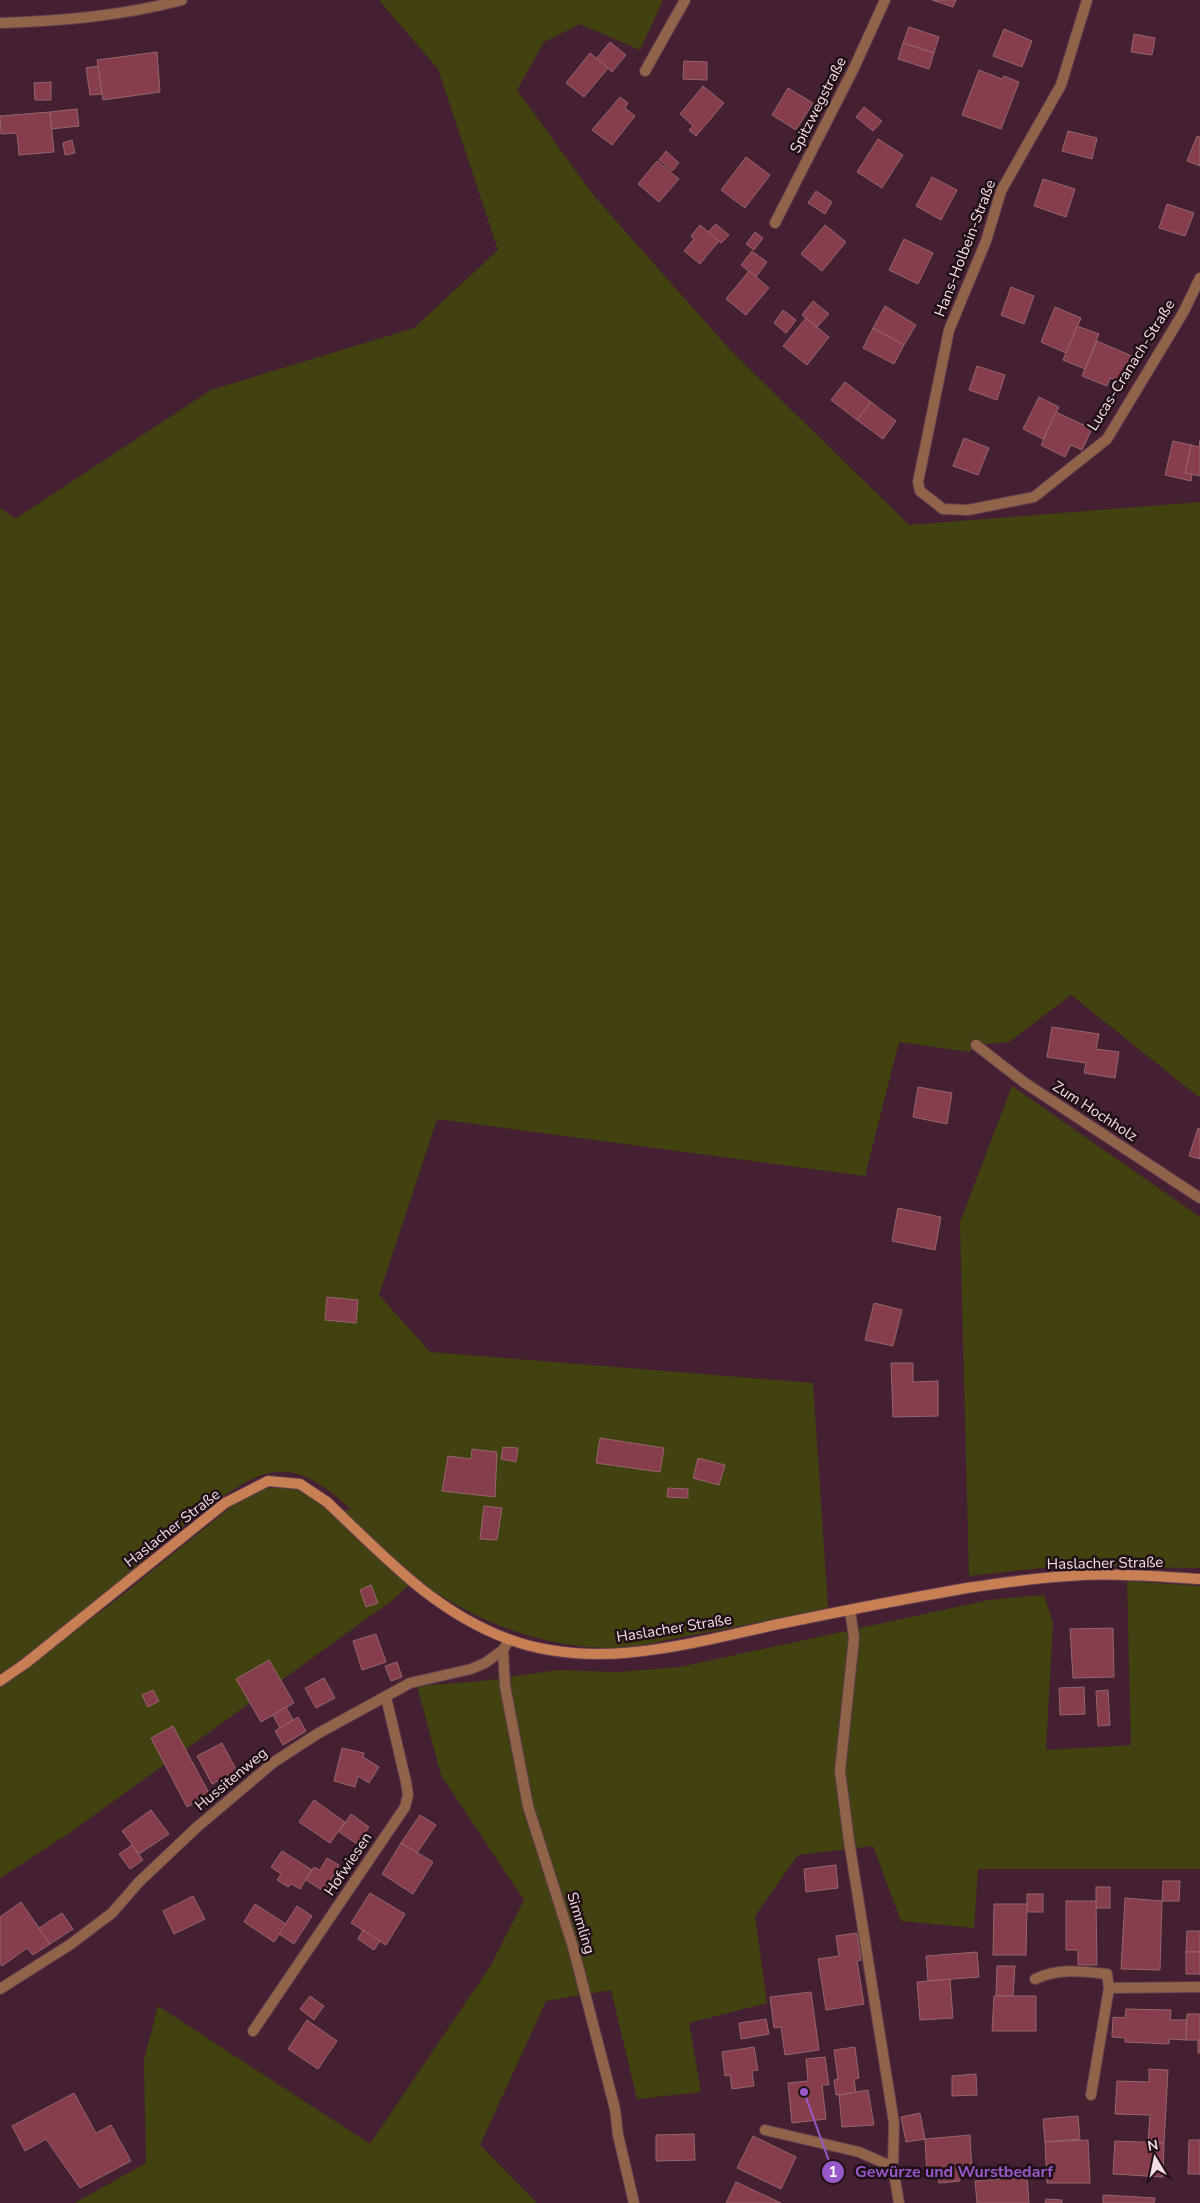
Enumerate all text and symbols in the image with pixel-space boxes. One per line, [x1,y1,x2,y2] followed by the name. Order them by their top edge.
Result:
[785,53,851,157] street label: Spitzwegstraße
[930,177,1000,319] street label: Hans-Holbein-Straße
[1082,296,1180,434] street label: Lucas-Cranach-Straße
[1049,1076,1141,1146] street label: Zum Hochholz
[120,1484,224,1572] street label: Haslacher Straße
[1047,1552,1163,1574] street label: Haslacher Straße
[615,1609,733,1647] street label: Haslacher Straße
[191,1743,271,1815] street label: Hussitenweg
[319,1828,377,1900] street label: Hofwiesen
[562,1890,600,1956] street label: Simmling
[1130,2133,1180,2183] north arrow
[1146,2135,1160,2156] text: N
[820,2156,1063,2187] callout: Gewürze und Wurstbedarf
[855,2161,1054,2183] text: Gewürze und Wurstbedarf
[828,2162,838,2182] text: 1

